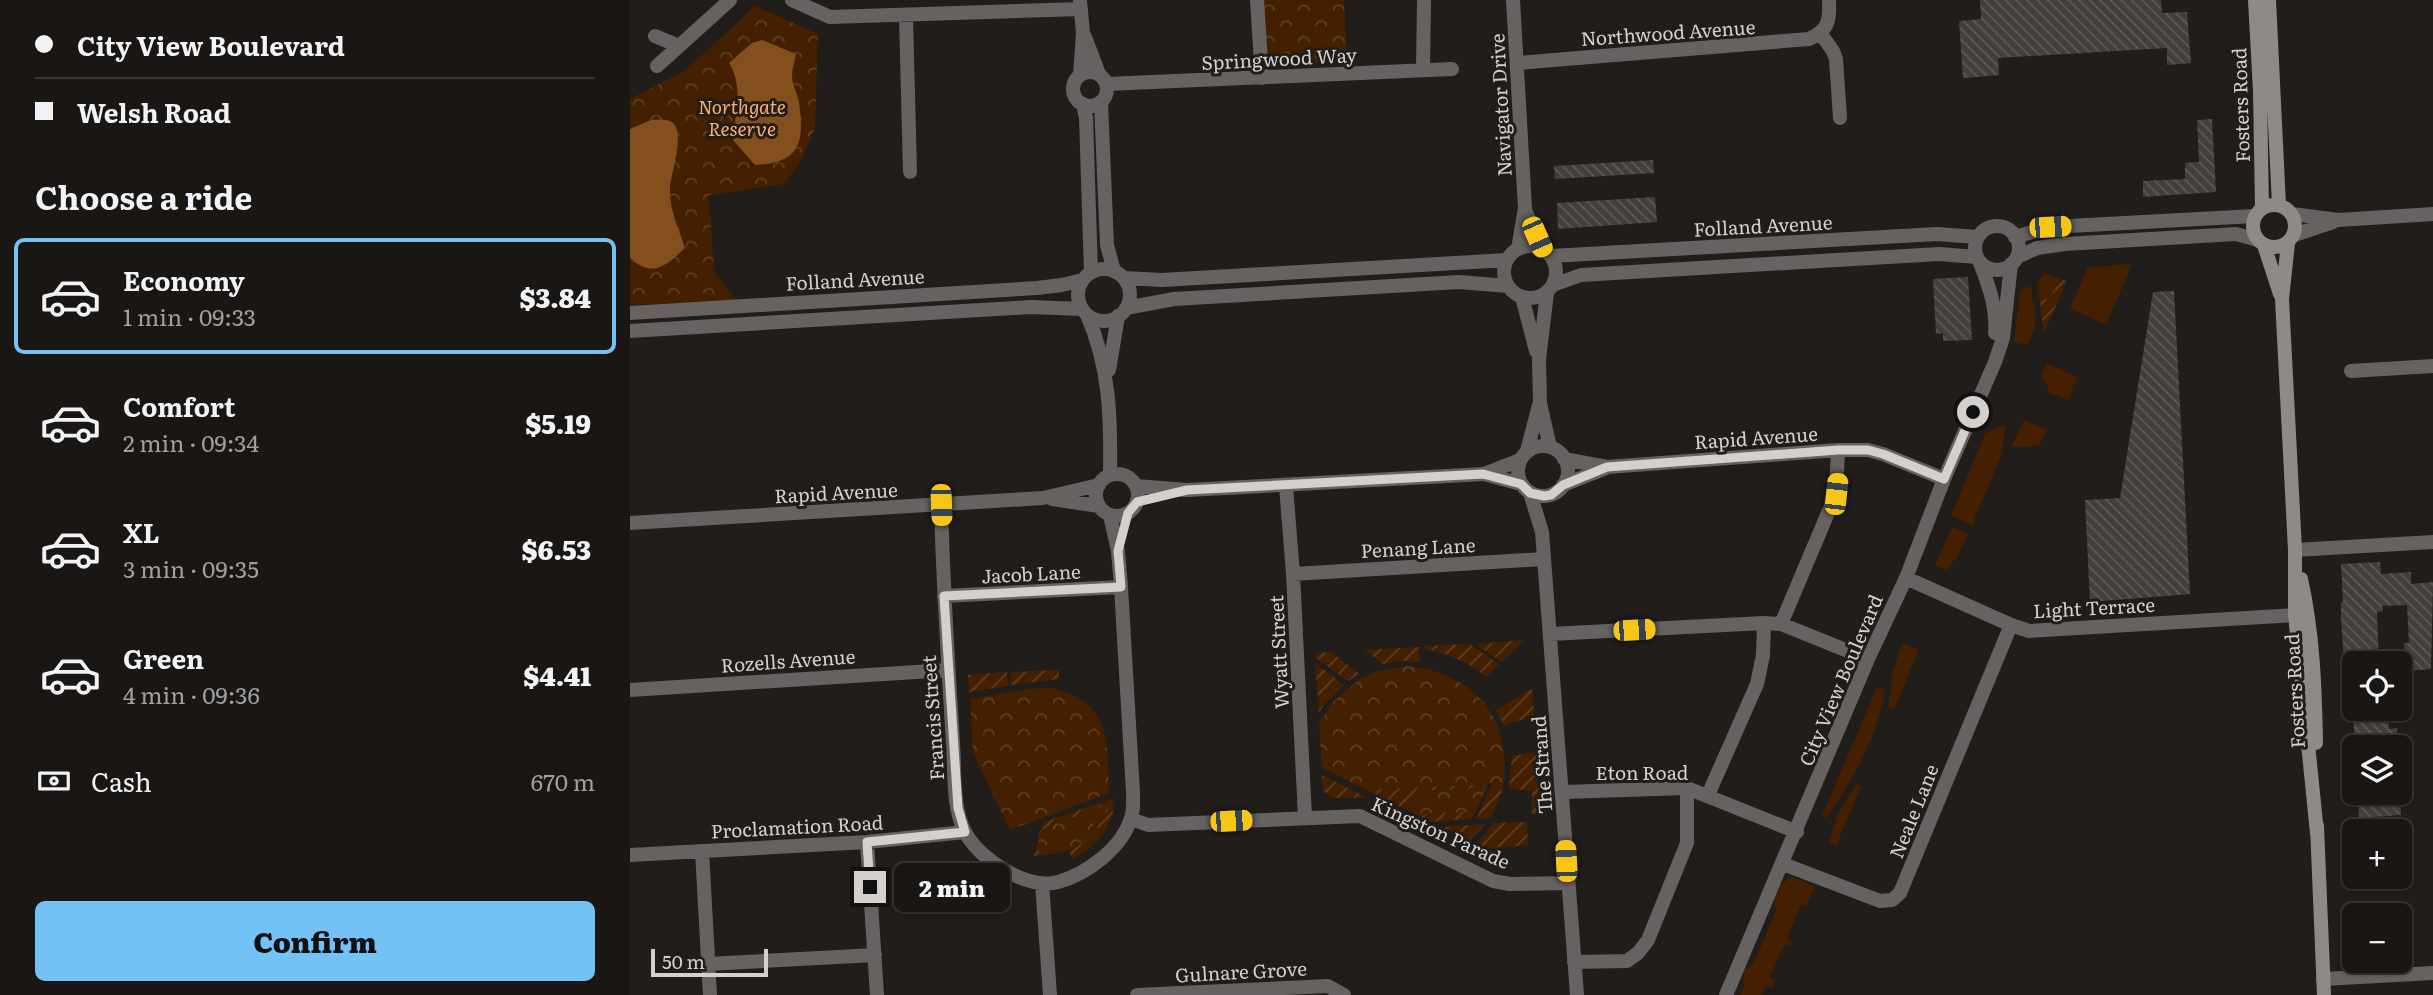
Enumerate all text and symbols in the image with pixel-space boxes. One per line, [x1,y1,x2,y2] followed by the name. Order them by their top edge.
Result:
[1580,12,1756,52] street label: Northwood Avenue
[77,25,345,64] text: City View Boulevard
[1482,33,1518,177] street label: Navigator Drive
[1200,40,1358,76] street label: Springwood Way
[2224,47,2256,163] street label: Fosters Road
[77,92,231,131] text: Welsh Road
[698,92,786,142] park label: Northgate Reserve
[35,172,252,220] text: Choose a ride
[1693,207,1833,243] street label: Folland Avenue
[1519,214,1556,260] car
[2029,215,2072,239] car
[123,260,245,299] text: Economy
[785,261,925,297] street label: Folland Avenue
[39,265,102,328] icon: car
[519,277,591,316] text: $3.84
[123,299,256,333] text: 1 min · 09:33
[123,386,235,425] text: Comfort
[39,391,102,454] icon: car
[1957,396,1989,428] route start
[525,403,591,442] text: $5.19
[1693,419,1819,455] street label: Rapid Avenue
[123,425,259,459] text: 2 min · 09:34
[1824,472,1849,516] car
[773,475,899,509] street label: Rapid Avenue
[930,484,953,526] car
[123,512,160,551] text: XL
[39,517,102,580] icon: car
[522,529,591,568] text: $6.53
[1360,530,1476,564] street label: Penang Lane
[123,551,259,585] text: 3 min · 09:35
[980,556,1082,590] street label: Jacob Lane
[1791,589,1889,770] street label: City View Boulevard
[2032,590,2156,624] street label: Light Terrace
[1261,594,1295,710] street label: Wyatt Street
[1613,618,1656,642] car
[2277,633,2311,749] street label: Fosters Road
[123,638,204,677] text: Green
[720,641,856,679] street label: Rozells Avenue
[39,643,102,706] icon: car
[2342,651,2412,973] map controls
[2342,651,2412,721] button: locate
[914,654,950,782] street label: Francis Street
[523,655,591,694] text: $4.41
[123,677,260,711] text: 4 min · 09:36
[1524,714,1558,815] street label: The Strand
[2342,735,2412,805] button: layers
[1596,758,1689,786] street label: Eton Road
[1881,760,1945,862] street label: Neale Lane
[91,761,152,800] text: Cash
[35,762,73,800] icon: cash
[531,764,595,798] text: 670 m
[1367,789,1515,875] street label: Kingston Parade
[710,807,884,844] street label: Proclamation Road
[1210,809,1253,833] car
[2342,819,2412,889] button: +
[1555,839,1578,883] car
[894,862,1010,912] callout: 2 min
[919,870,985,904] text: 2 min
[854,871,886,903] route end
[35,901,595,981] button: Confirm
[2342,903,2412,973] button: −
[651,946,768,978] scale bar
[662,947,705,975] text: 50 m
[1174,954,1308,988] street label: Gulnare Grove

